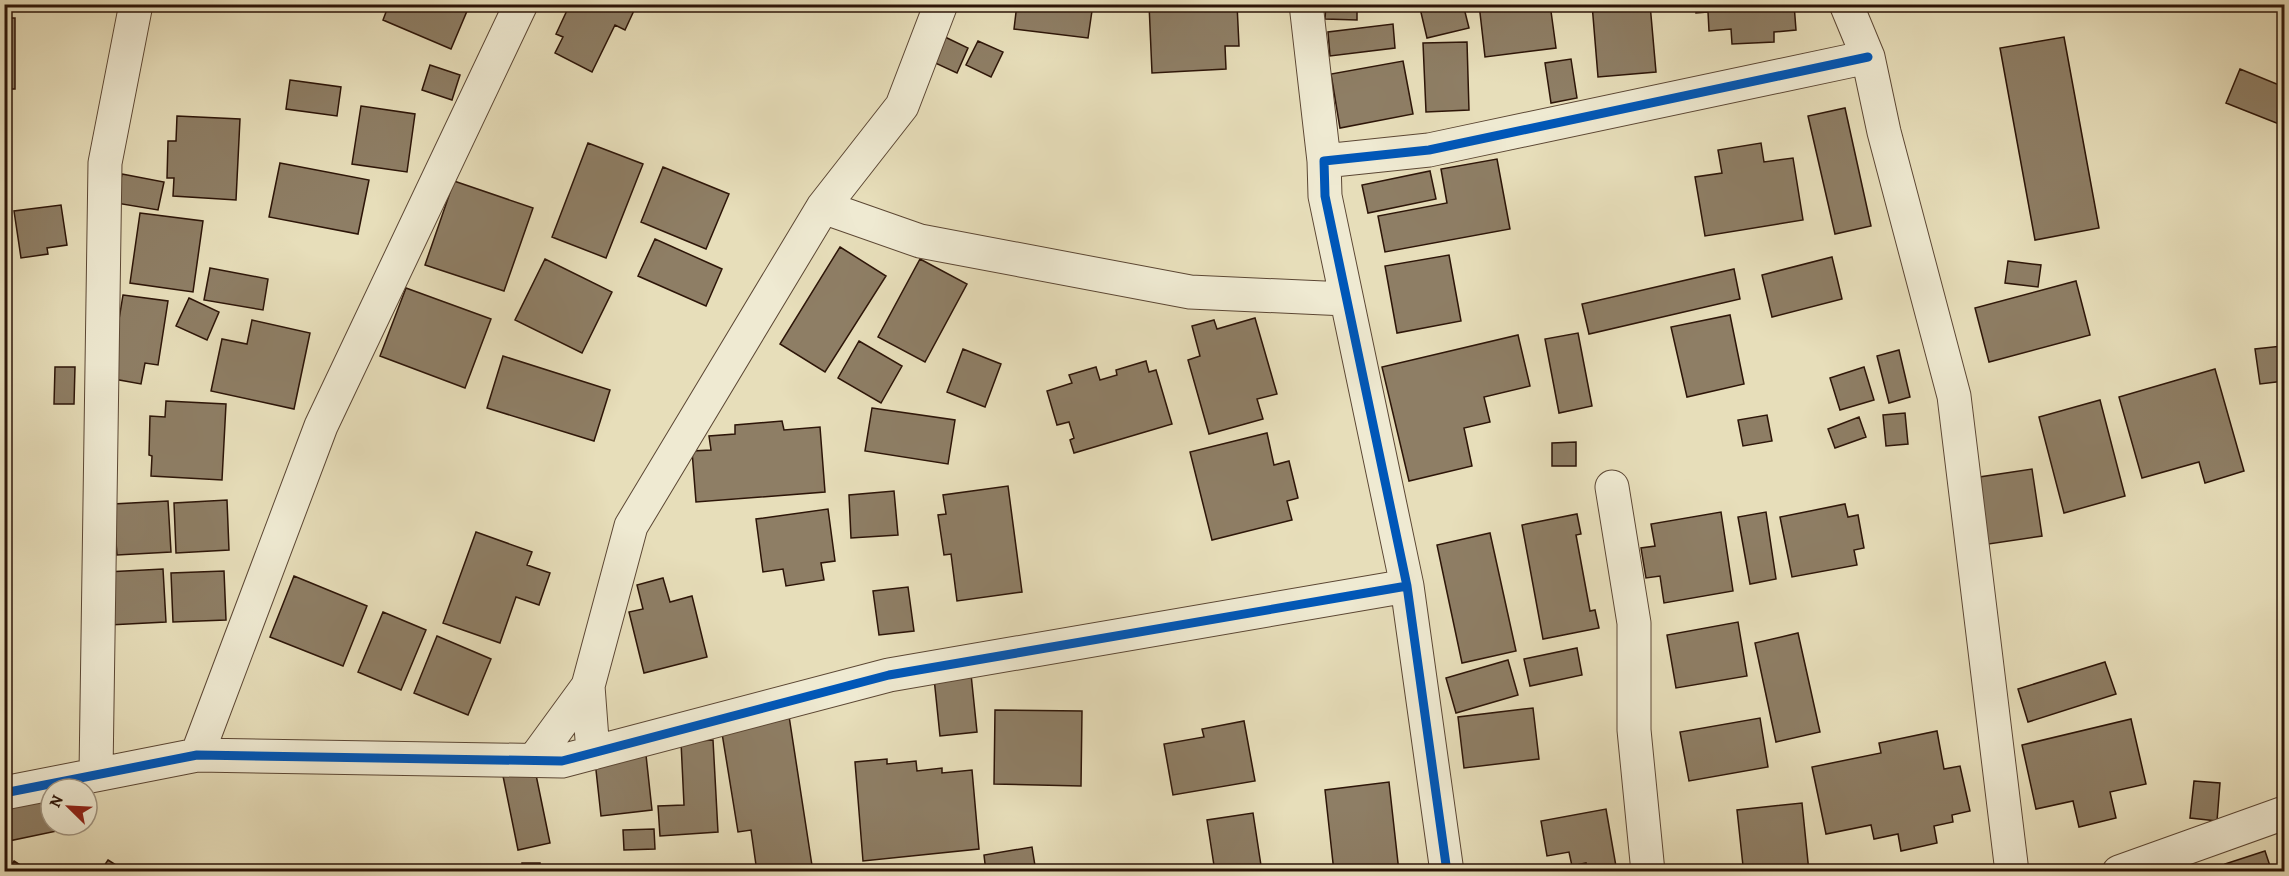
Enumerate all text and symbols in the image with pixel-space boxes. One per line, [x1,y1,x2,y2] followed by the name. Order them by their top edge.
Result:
[39,777,99,837] north arrow
[44,791,69,811] text: N

